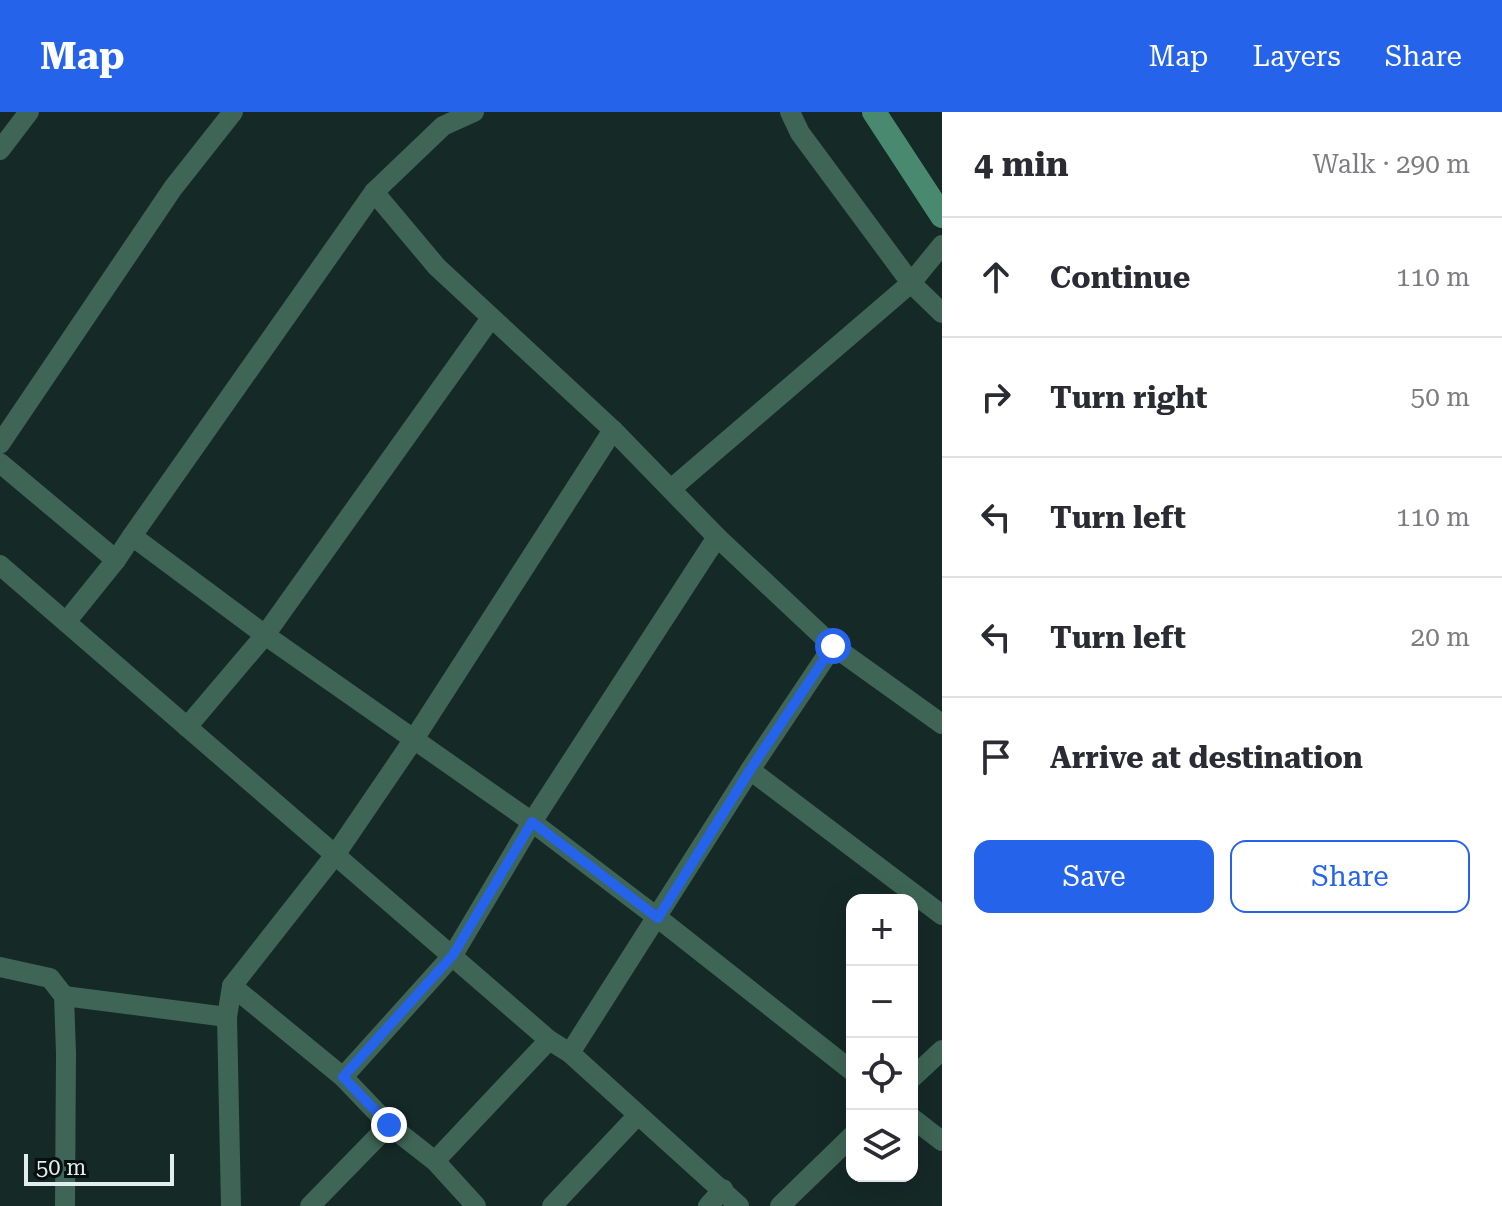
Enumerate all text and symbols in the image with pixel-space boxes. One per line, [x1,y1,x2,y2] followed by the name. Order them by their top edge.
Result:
[40,34,125,78] text: Map
[1149,40,1208,73] text: Map
[1252,40,1341,73] text: Layers
[1385,40,1462,73] text: Share
[974,144,1069,184] text: 4 min
[1312,149,1470,179] text: Walk · 290 m
[974,255,1018,299] icon: ahead
[1050,260,1190,295] text: Continue
[1396,262,1470,292] text: 110 m
[974,375,1018,419] icon: right
[1050,380,1207,415] text: Turn right
[1411,382,1470,412] text: 50 m
[974,495,1018,539] icon: left
[1050,500,1186,535] text: Turn left
[1396,502,1470,532] text: 110 m
[974,615,1018,659] icon: left
[1050,620,1186,655] text: Turn left
[1411,622,1470,652] text: 20 m
[815,628,851,664] route start
[974,735,1018,779] icon: arrive
[1050,740,1363,775] text: Arrive at destination
[974,840,1214,913] button: Save
[1230,840,1470,913] button: Share
[846,894,918,1182] map controls
[846,894,918,966] button: +
[846,966,918,1038] button: −
[846,1038,918,1110] button: locate
[371,1107,407,1143] route end
[846,1110,918,1182] button: layers
[24,1150,174,1186] scale bar
[36,1155,86,1180] text: 50 m

